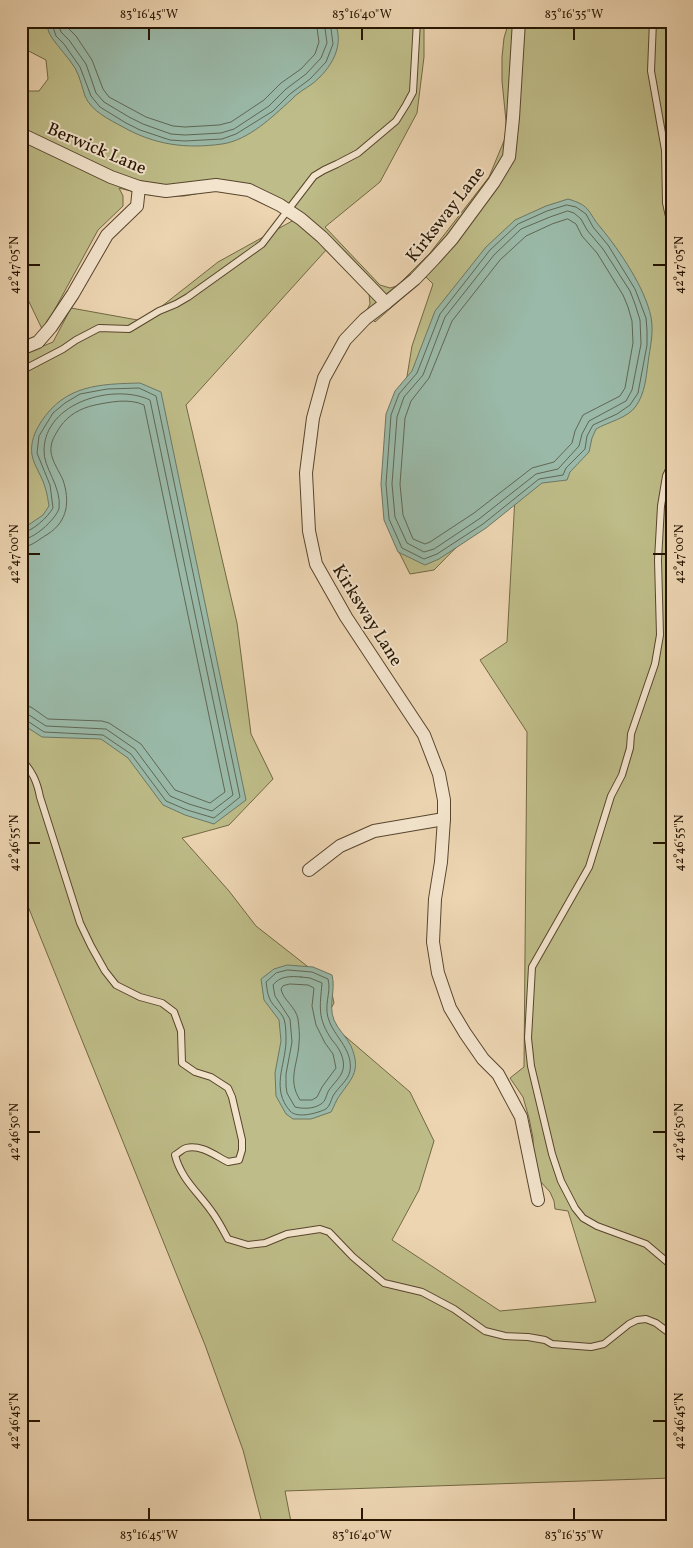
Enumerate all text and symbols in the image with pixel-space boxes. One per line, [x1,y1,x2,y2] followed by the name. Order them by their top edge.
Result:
[120,7,178,23] text: 83°16'45"W
[332,7,392,23] text: 83°16'40"W
[545,7,603,23] text: 83°16'35"W
[43,117,150,182] street label: Berwick Lane
[401,162,492,268] street label: Kirksway Lane
[7,236,23,294] text: 42°47'05"N
[672,236,688,294] text: 42°47'05"N
[7,524,23,584] text: 42°47'00"N
[672,524,688,584] text: 42°47'00"N
[325,560,408,672] street label: Kirksway Lane
[7,814,23,871] text: 42°46'55"N
[672,814,688,871] text: 42°46'55"N
[7,1103,23,1161] text: 42°46'50"N
[672,1103,688,1161] text: 42°46'50"N
[7,1392,23,1450] text: 42°46'45"N
[672,1392,688,1450] text: 42°46'45"N
[120,1528,178,1544] text: 83°16'45"W
[332,1528,392,1544] text: 83°16'40"W
[545,1528,603,1544] text: 83°16'35"W

